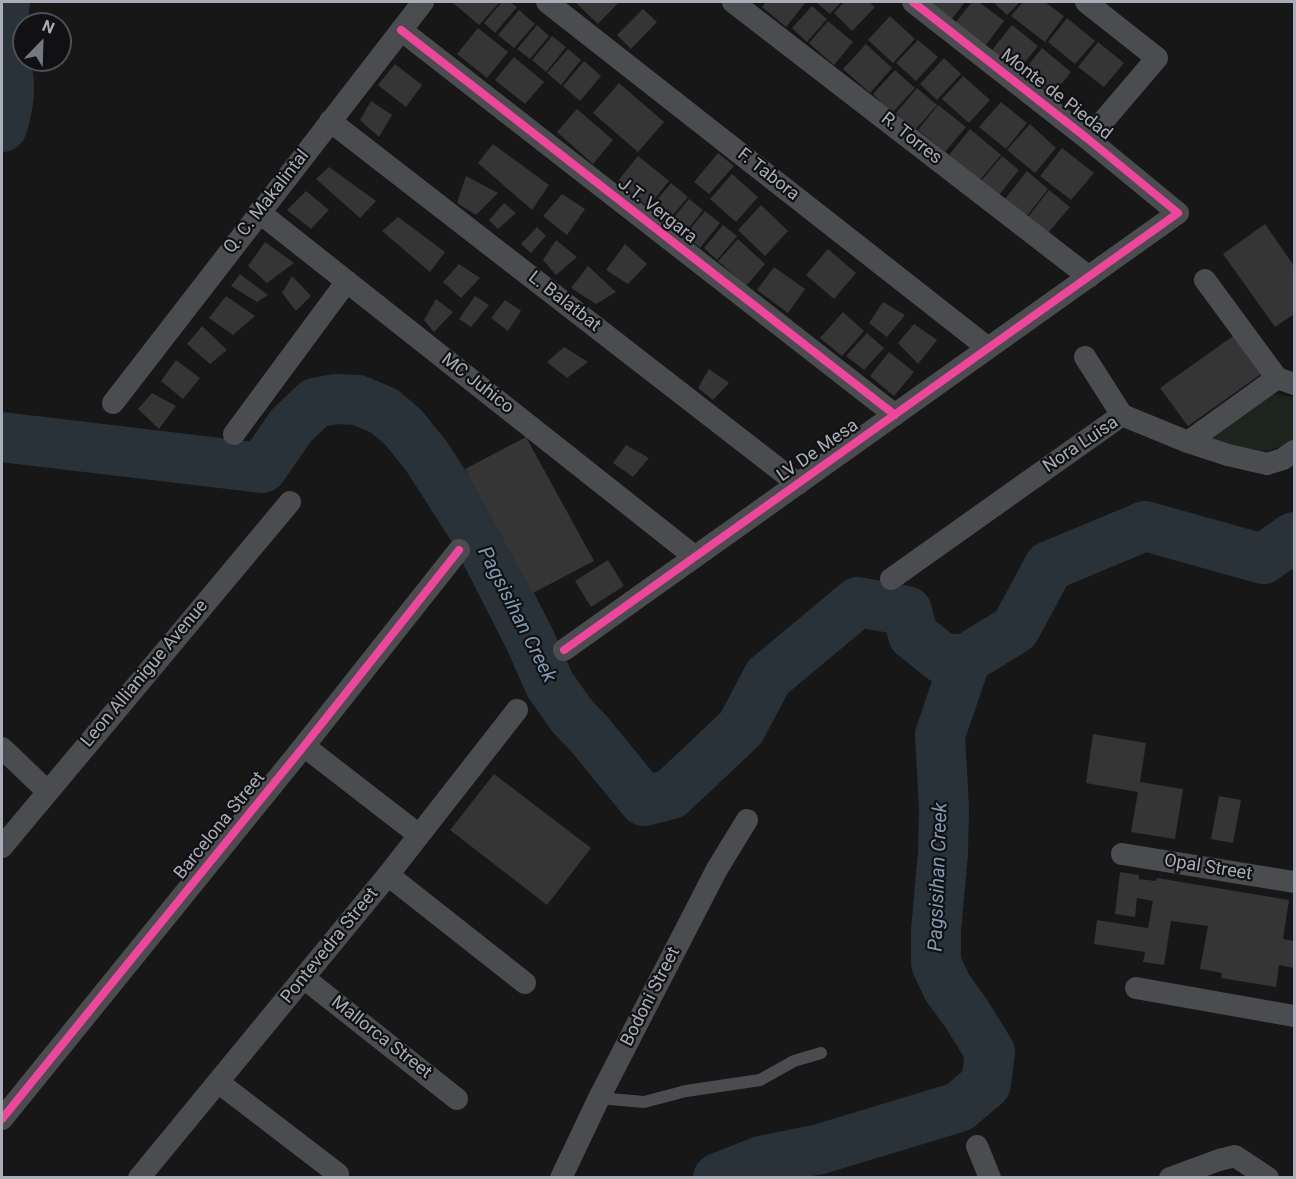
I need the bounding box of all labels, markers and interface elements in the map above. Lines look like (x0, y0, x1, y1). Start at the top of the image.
north arrow (12, 12, 72, 72)
text: N (40, 16, 57, 38)
street label: Monte de Piedad (996, 45, 1116, 145)
street label: R. Torres (876, 109, 946, 169)
street label: F. Tabora (733, 144, 803, 206)
street label: Q. C. Makalintal (220, 146, 314, 258)
street label: J.T. Vergara (613, 173, 701, 249)
street label: L. Balatbat (524, 267, 604, 337)
street label: MC Juhico (437, 349, 517, 419)
street label: Nora Luisa (1039, 412, 1123, 478)
street label: LV De Mesa (773, 415, 863, 487)
water label: Pagsisihan Creek (471, 543, 561, 687)
street label: Leon Allianigue Avenue (77, 596, 213, 752)
street label: Barcelona Street (170, 768, 270, 884)
water label: Pagsisihan Creek (924, 802, 954, 952)
street label: Opal Street (1163, 850, 1253, 886)
street label: Pontevedra Street (277, 884, 383, 1008)
street label: Bodoni Street (617, 944, 685, 1050)
street label: Mallorca Street (326, 992, 436, 1084)

